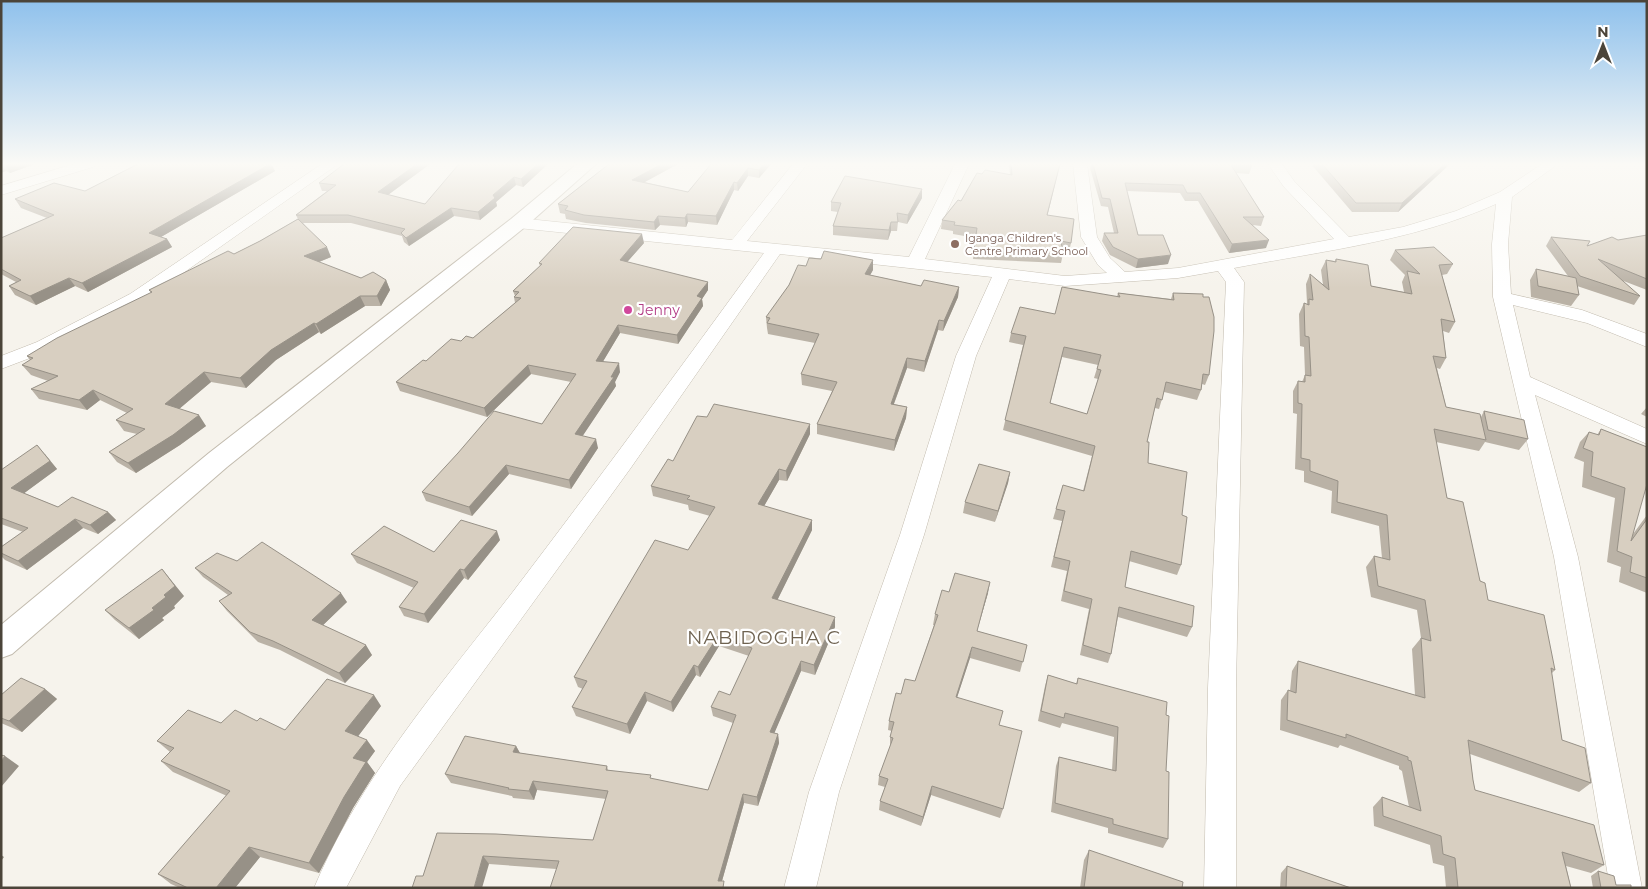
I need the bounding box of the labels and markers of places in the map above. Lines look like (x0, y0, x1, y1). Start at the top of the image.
place label: Iganga Children's Centre Primary School (965, 231, 1088, 258)
marker: Iganga Children's Centre Primary School (949, 238, 961, 250)
place label: Jenny (637, 301, 680, 319)
marker: Jenny (622, 304, 634, 316)

